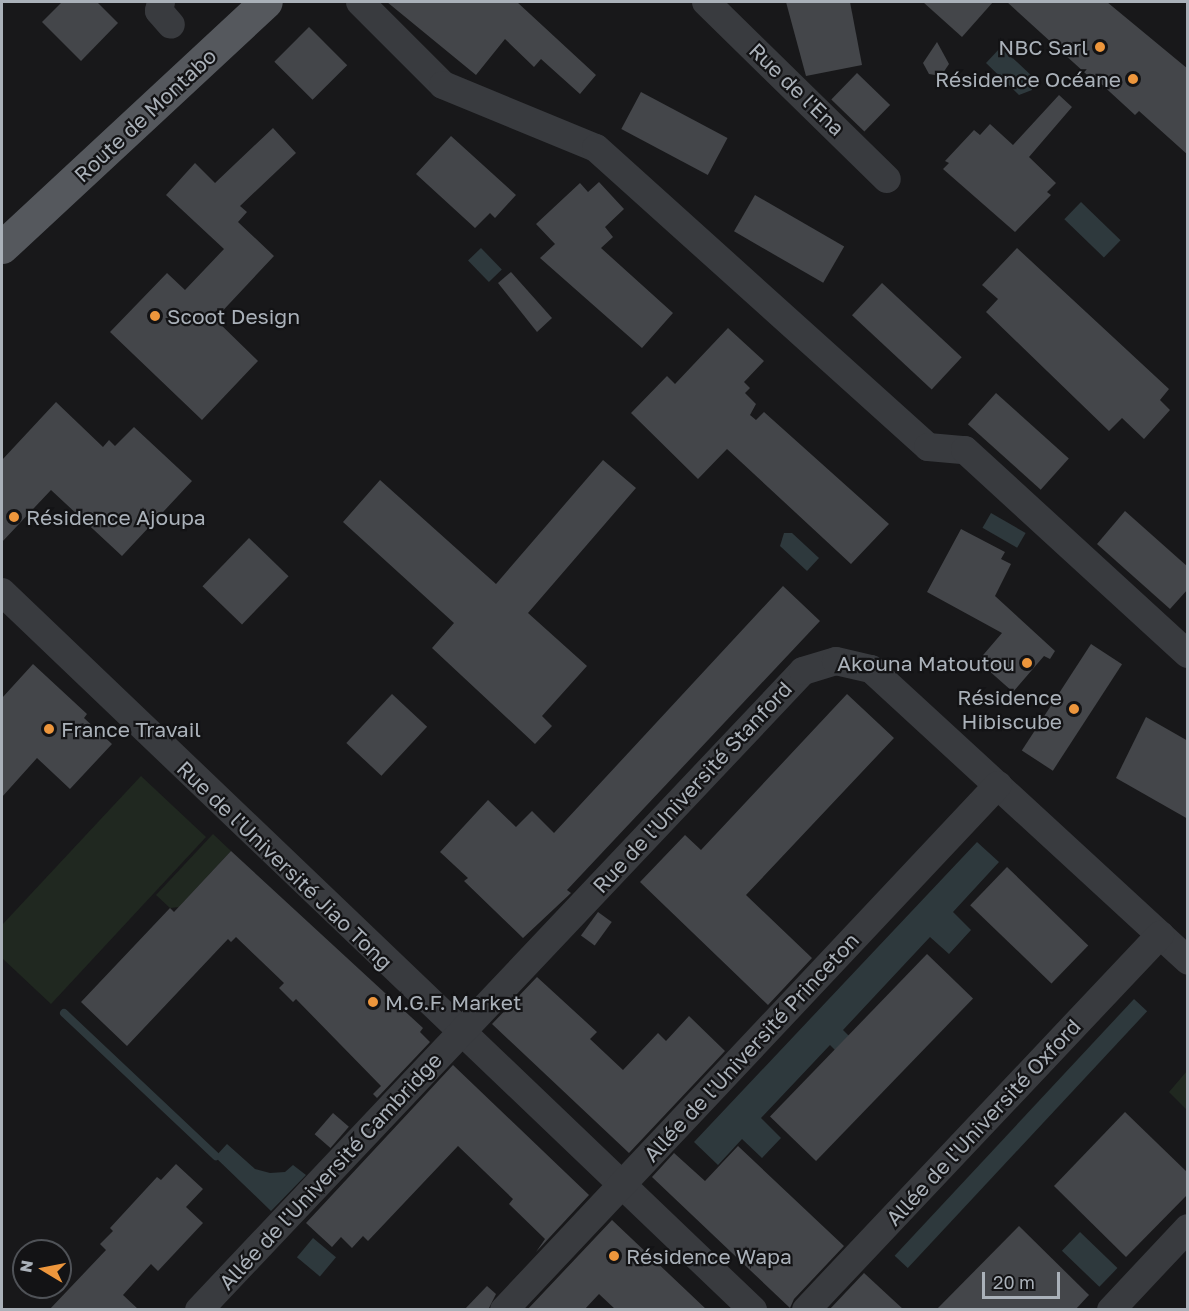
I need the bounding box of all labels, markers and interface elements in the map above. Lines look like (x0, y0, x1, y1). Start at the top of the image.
place label: NBC Sarl (998, 34, 1088, 60)
street label: Rue de l'Ena (744, 37, 850, 141)
marker: NBC Sarl (1093, 40, 1107, 54)
street label: Route de Montabo (69, 43, 221, 187)
place label: Résidence Océane (935, 66, 1121, 92)
marker: Résidence Océane (1126, 72, 1140, 86)
place label: Scoot Design (167, 303, 300, 329)
marker: Scoot Design (148, 309, 162, 323)
place label: Résidence Ajoupa (26, 504, 206, 530)
marker: Résidence Ajoupa (7, 510, 21, 524)
place label: Akouna Matoutou (837, 650, 1015, 676)
marker: Akouna Matoutou (1020, 656, 1034, 670)
street label: Rue de l'Université Stanford (587, 676, 797, 898)
place label: Résidence Hibiscube (957, 684, 1062, 734)
marker: Résidence Hibiscube (1067, 702, 1081, 716)
place label: France Travail (61, 716, 201, 742)
marker: France Travail (42, 722, 56, 736)
street label: Rue de l'Université Jiao Tong (172, 755, 398, 975)
street label: Allée de l'Université Princeton (638, 927, 864, 1167)
place label: M.G.F. Market (385, 989, 521, 1015)
marker: M.G.F. Market (366, 995, 380, 1009)
street label: Allée de l'Université Oxford (881, 1013, 1085, 1231)
street label: Allée de l'Université Cambridge (213, 1047, 447, 1295)
north arrow (12, 1239, 72, 1299)
place label: Résidence Wapa (626, 1243, 792, 1269)
marker: Résidence Wapa (607, 1249, 621, 1263)
text: N (15, 1258, 37, 1274)
scale bar (985, 1260, 1063, 1298)
text: 20 m (993, 1271, 1035, 1293)

